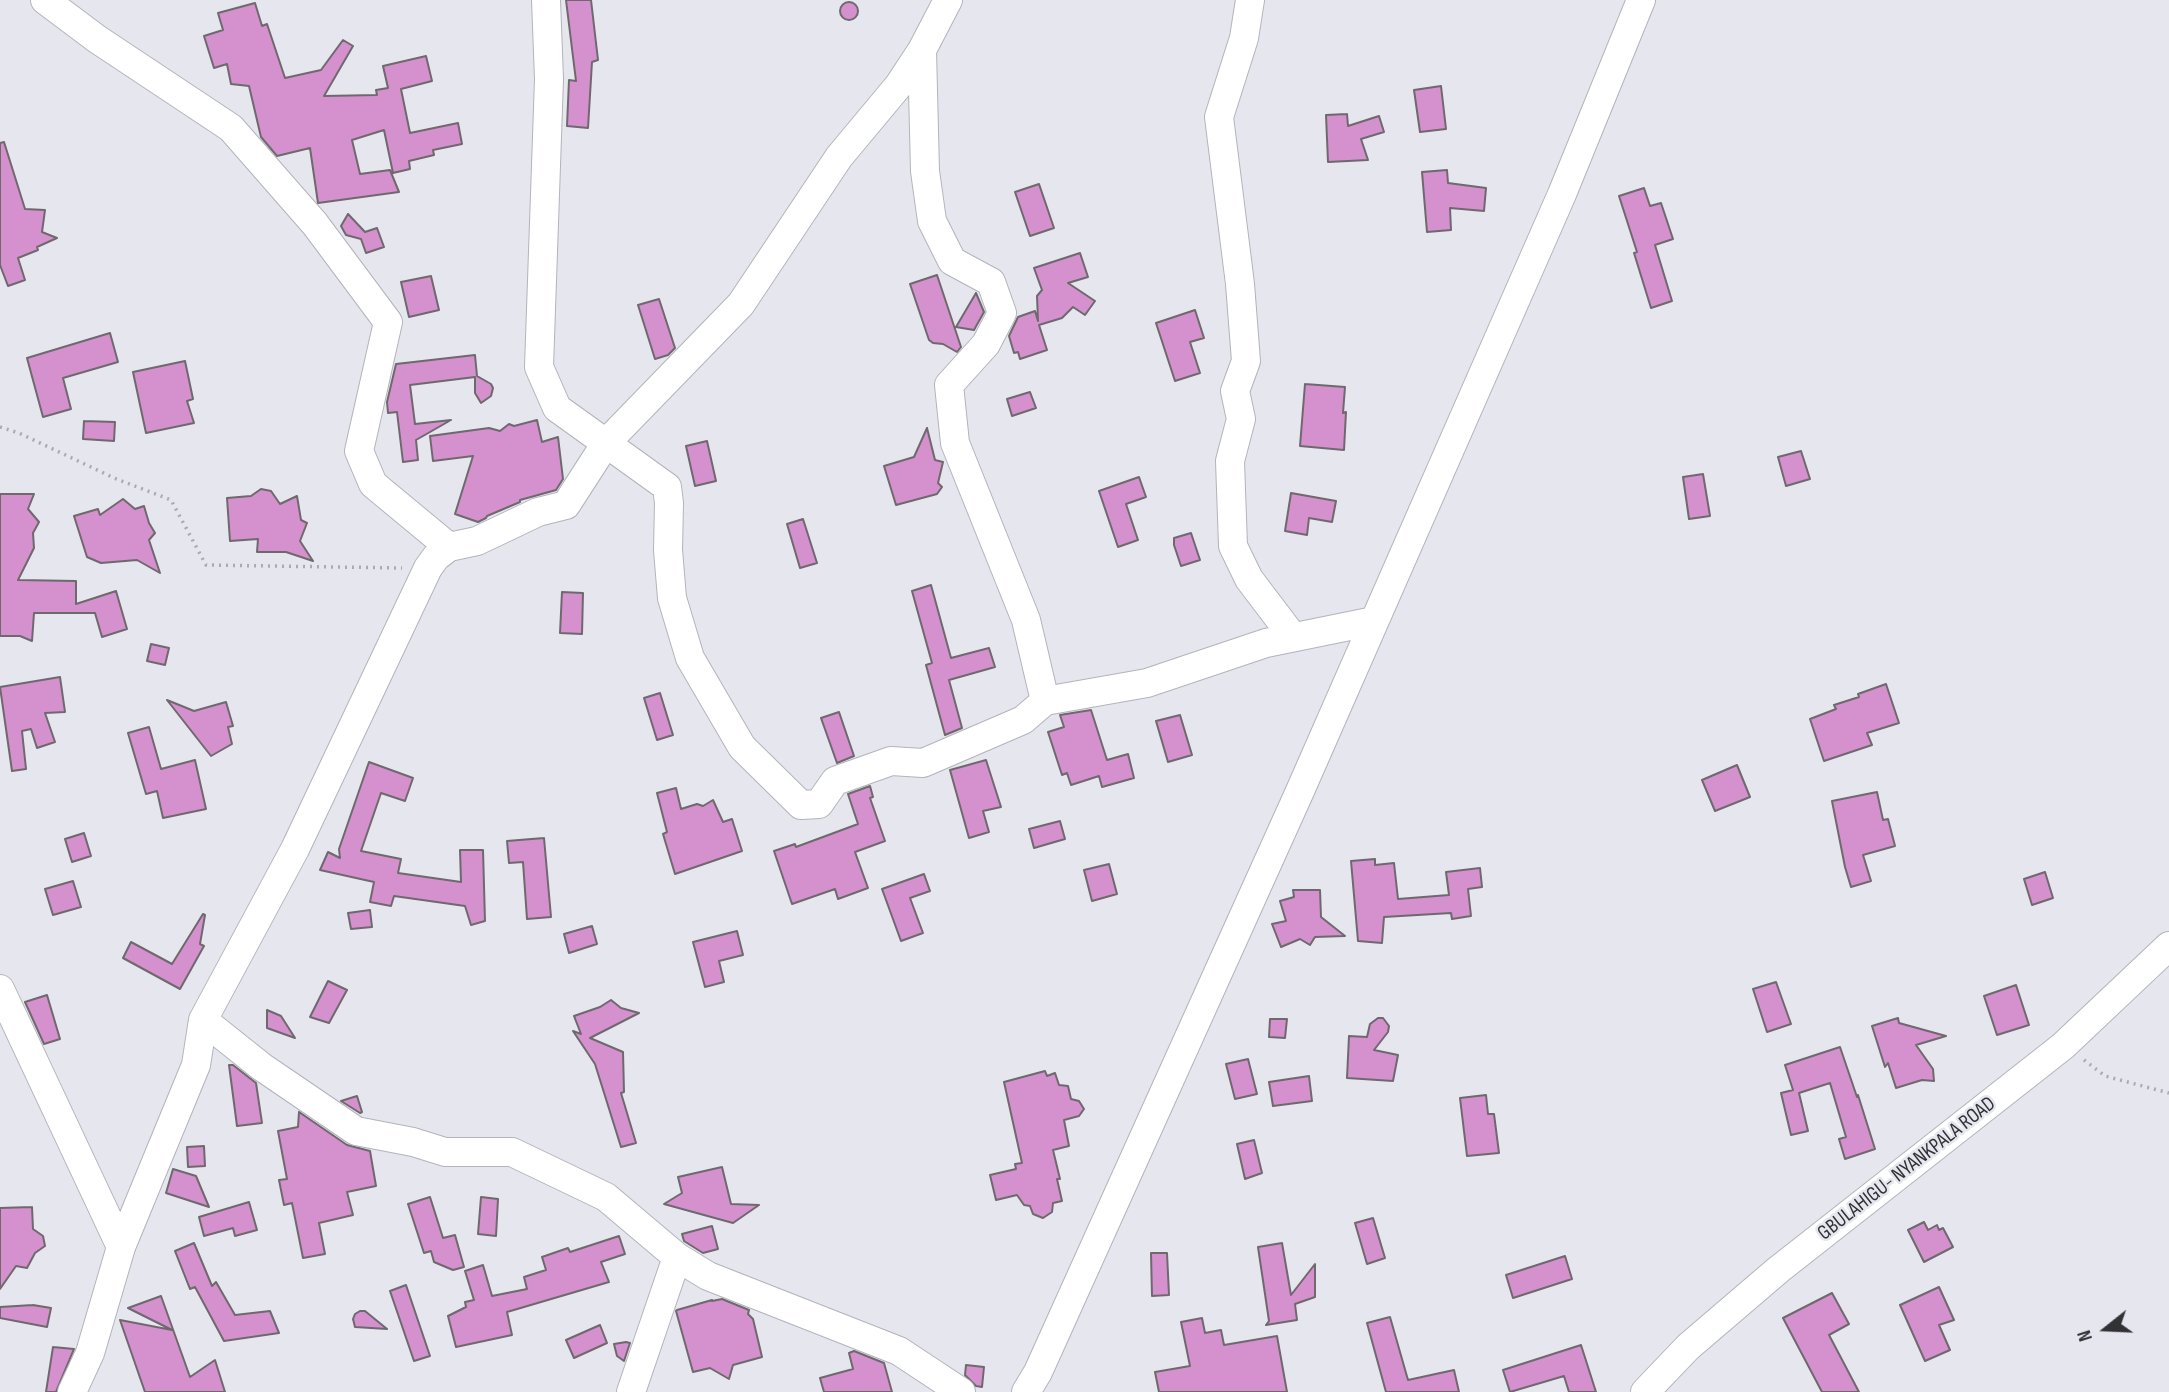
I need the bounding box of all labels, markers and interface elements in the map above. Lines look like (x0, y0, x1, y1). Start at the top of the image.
street label: GBULAHIGU- NYANKPALA ROAD (1813, 1092, 2001, 1246)
north arrow (2071, 1294, 2141, 1364)
text: N (2073, 1327, 2098, 1344)

